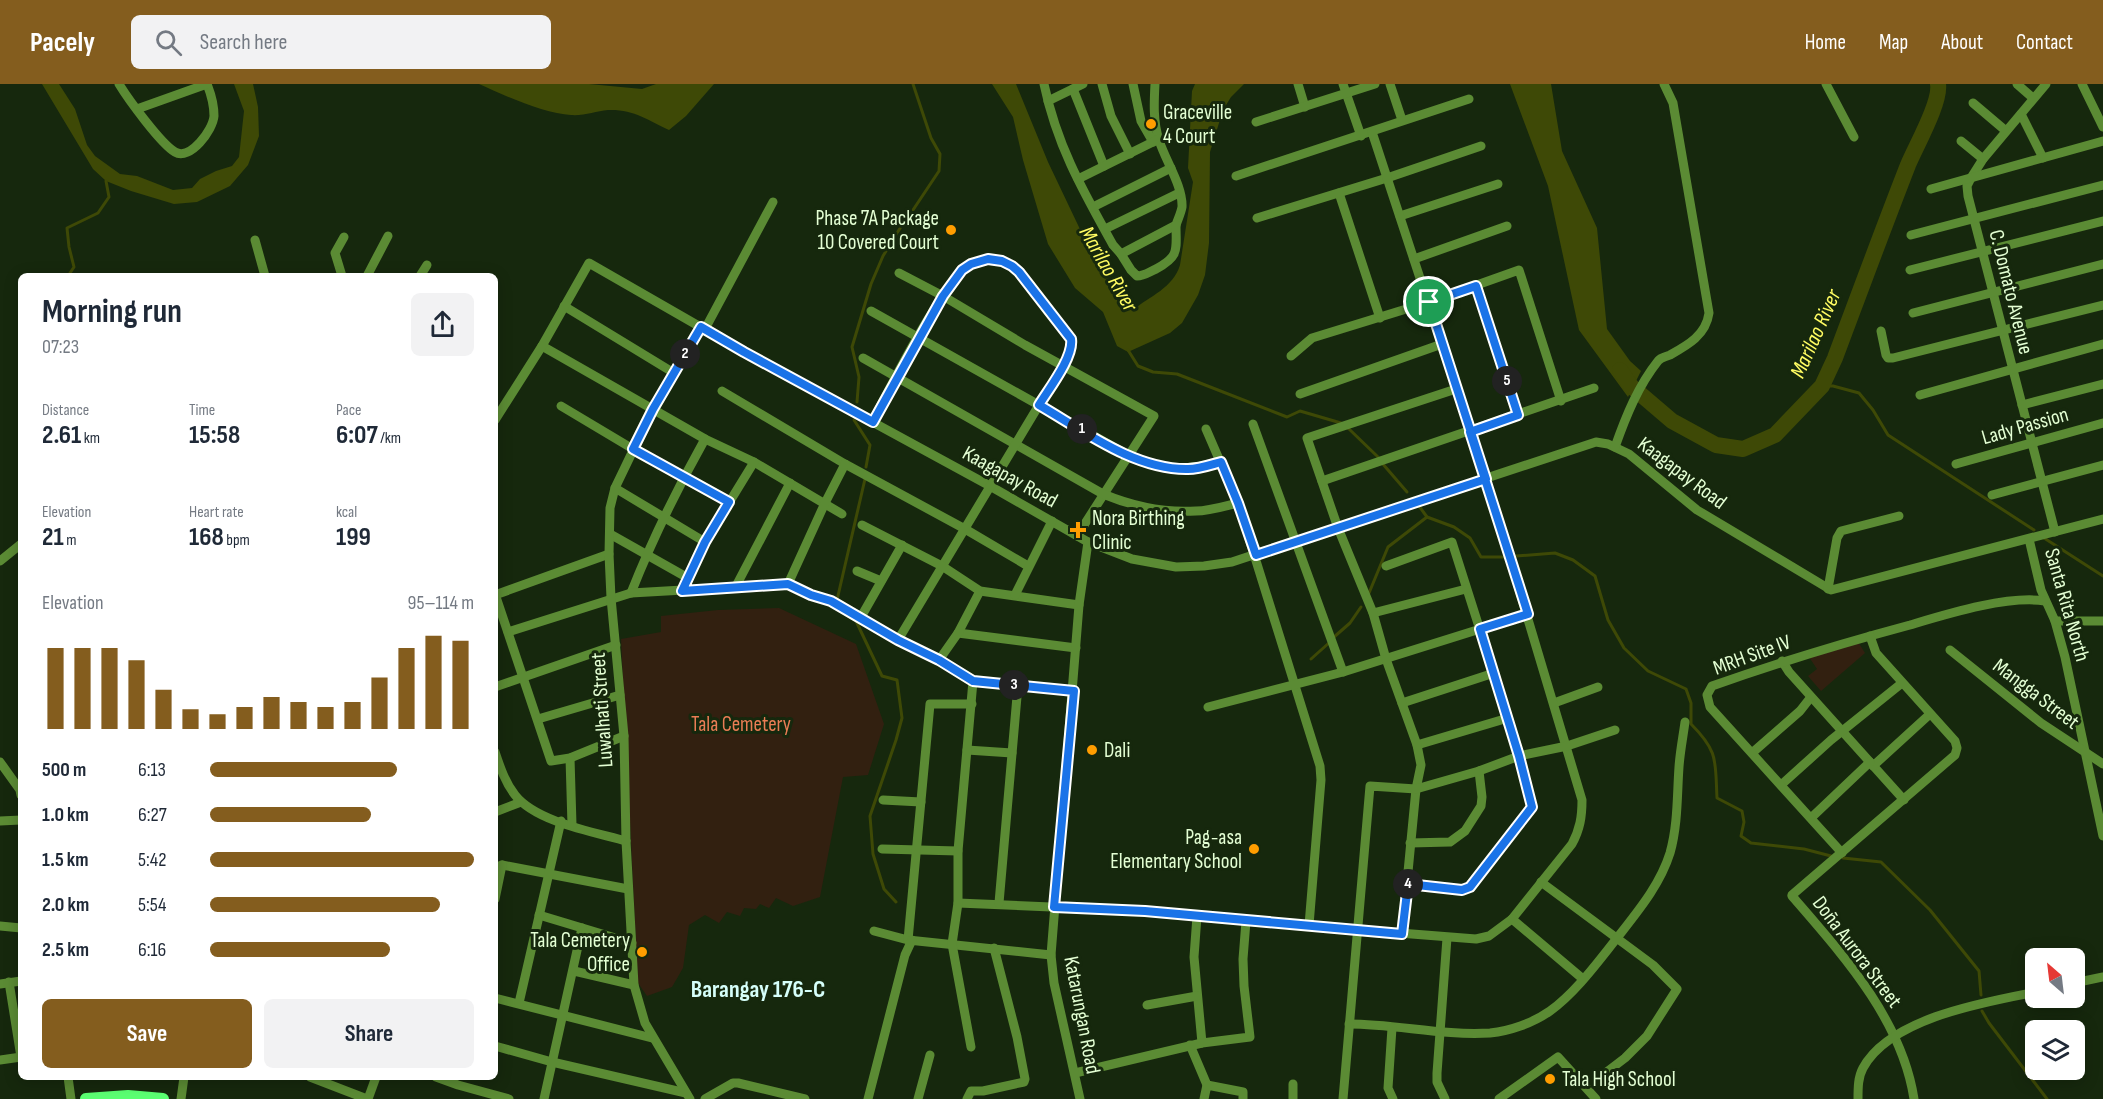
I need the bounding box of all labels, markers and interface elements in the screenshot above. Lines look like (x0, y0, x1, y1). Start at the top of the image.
search box (131, 15, 551, 69)
text: Pacely (30, 26, 95, 59)
icon: search (152, 26, 185, 59)
text: Search here (200, 29, 287, 56)
text: Home (1805, 30, 1846, 55)
text: Map (1879, 30, 1908, 55)
text: About (1941, 30, 1983, 55)
text: Contact (2016, 30, 2073, 55)
place label: Graceville 4 Court (1163, 100, 1232, 149)
marker: Graceville 4 Court (1144, 117, 1158, 131)
place label: Phase 7A Package 10 Covered Court (815, 206, 939, 255)
water label: Marilao River (1073, 222, 1144, 317)
marker: Phase 7A Package 10 Covered Court (944, 223, 958, 237)
street label: C. Domato Avenue (1983, 227, 2039, 357)
pin (1403, 276, 1454, 327)
icon: arrive (1412, 285, 1445, 318)
water label: Marilao River (1785, 285, 1848, 382)
text: Morning run (42, 292, 182, 332)
button: share (411, 293, 474, 356)
text: 07:23 (42, 335, 79, 359)
pin: 2 (670, 339, 700, 369)
text: 2 (681, 344, 689, 363)
pin: 5 (1492, 366, 1522, 396)
text: 5 (1503, 371, 1511, 390)
text: Distance (42, 401, 89, 420)
text: Time (189, 401, 215, 420)
text: Pace (336, 401, 361, 420)
street label: Lady Passion (1979, 402, 2071, 450)
pin: 1 (1067, 414, 1097, 444)
text: 1 (1079, 419, 1085, 438)
text: 2.61 (42, 420, 81, 451)
text: 15:58 (189, 420, 240, 451)
text: 6:07 (336, 420, 378, 451)
text: km (81, 429, 100, 448)
text: /km (378, 429, 401, 448)
street label: Kaagapay Road (1633, 431, 1731, 515)
street label: Kaagapay Road (958, 441, 1062, 513)
text: Elevation (42, 503, 91, 522)
text: Heart rate (189, 503, 244, 522)
text: kcal (336, 503, 357, 522)
place label: Nora Birthing Clinic (1092, 506, 1185, 555)
marker: Nora Birthing Clinic (1069, 521, 1087, 539)
text: 21 (42, 522, 64, 553)
text: 168 (189, 522, 224, 553)
text: 199 (336, 522, 371, 553)
text: m (64, 531, 76, 550)
text: bpm (224, 531, 250, 550)
street label: Santa Rita North (2039, 546, 2095, 664)
text: Elevation (42, 591, 104, 615)
text: 95–114 m (408, 591, 474, 615)
street label: MRH Site IV (1710, 629, 1795, 681)
street label: Luwalhati Street (586, 652, 618, 768)
street label: Mangga Street (1988, 653, 2084, 735)
pin: 3 (999, 670, 1029, 700)
text: 3 (1010, 675, 1018, 694)
park label: Tala Cemetery (691, 712, 791, 737)
place label: Dali (1104, 738, 1131, 763)
marker: Dali (1085, 743, 1099, 757)
text: 500 m (42, 758, 86, 782)
text: 6:13 (138, 758, 166, 782)
text: 1.0 km (42, 803, 89, 827)
text: 6:27 (138, 803, 167, 827)
place label: Pag-asa Elementary School (1110, 825, 1242, 874)
marker: Pag-asa Elementary School (1247, 842, 1261, 856)
text: 1.5 km (42, 848, 88, 872)
text: 5:42 (138, 848, 167, 872)
pin: 4 (1393, 869, 1423, 899)
text: 4 (1404, 874, 1412, 893)
street label: Doña Aurora Street (1807, 891, 1907, 1013)
text: 2.0 km (42, 893, 89, 917)
text: 5:54 (138, 893, 166, 917)
place label: Tala Cemetery Office (530, 928, 630, 977)
text: 2.5 km (42, 938, 89, 962)
text: 6:16 (138, 938, 166, 962)
marker: Tala Cemetery Office (635, 945, 649, 959)
north arrow (2025, 948, 2085, 1008)
map controls (2025, 948, 2085, 1080)
street label: Katarungan Road (1058, 954, 1106, 1076)
district label: Barangay 176-C (691, 975, 825, 1004)
button: Save (42, 999, 252, 1068)
button: Share (264, 999, 474, 1068)
button: layers (2025, 1020, 2085, 1080)
place label: Tala High School (1562, 1067, 1676, 1092)
marker: Tala High School (1543, 1072, 1557, 1086)

